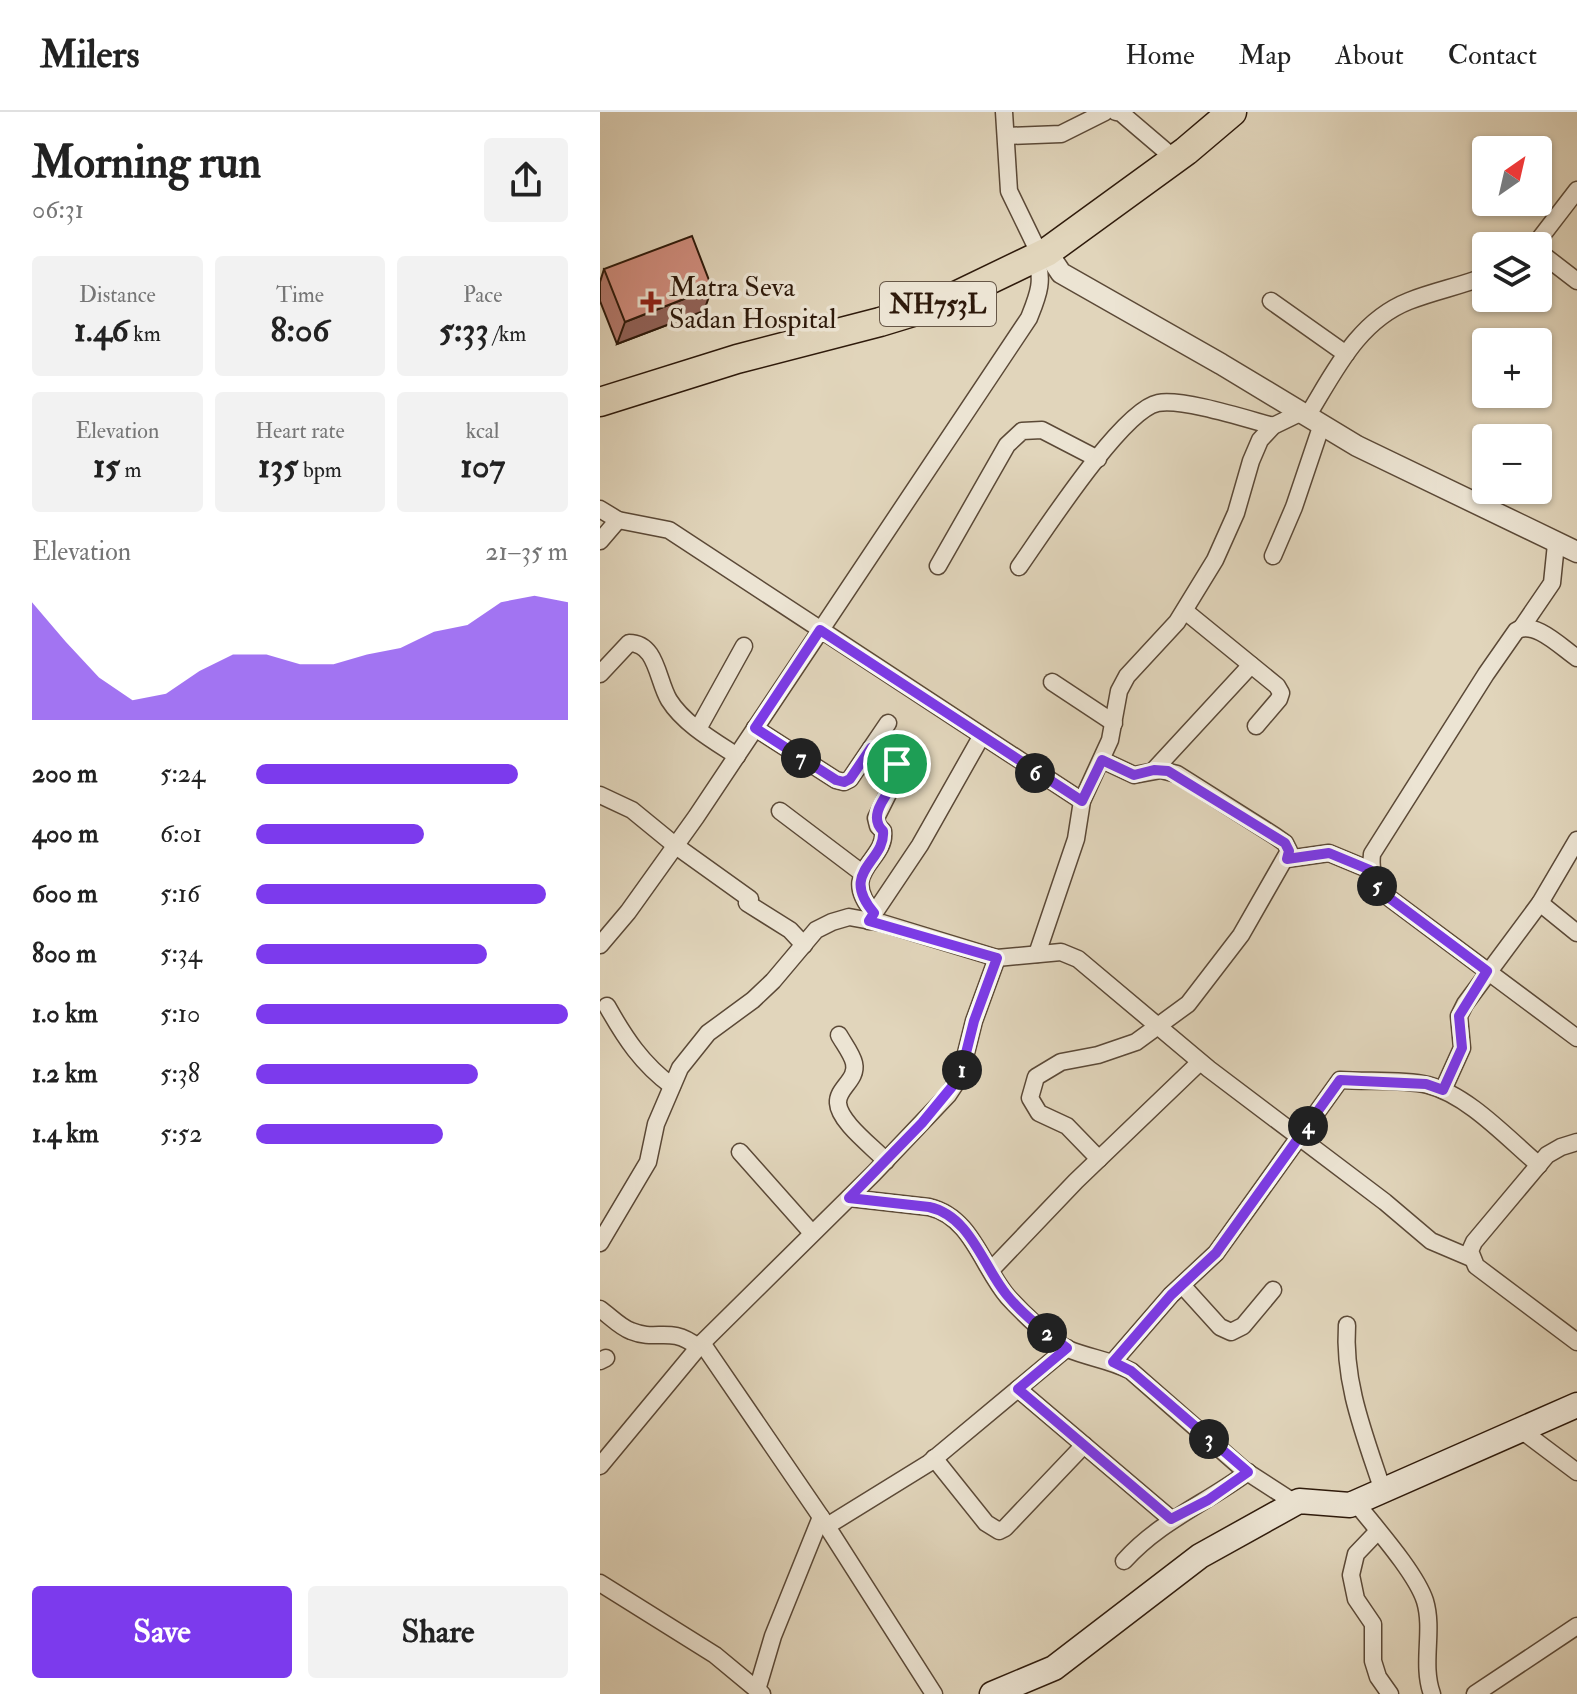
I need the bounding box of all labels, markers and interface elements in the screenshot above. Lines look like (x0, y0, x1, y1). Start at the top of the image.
text: Milers (40, 31, 140, 79)
text: Home (1125, 38, 1195, 73)
text: Map (1239, 38, 1291, 73)
text: About (1335, 38, 1404, 73)
text: Contact (1448, 38, 1537, 73)
text: Morning run (32, 136, 261, 191)
north arrow (1472, 136, 1552, 216)
map controls (1472, 136, 1552, 504)
button: share (484, 138, 568, 222)
text: 06:31 (32, 194, 84, 226)
button: layers (1472, 232, 1552, 312)
place label: Matra Seva Sadan Hospital (669, 270, 836, 337)
text: Distance (79, 281, 156, 309)
text: Time (276, 281, 324, 309)
text: Pace (463, 281, 502, 309)
road number: NH753L (880, 282, 996, 326)
marker: Matra Seva Sadan Hospital (640, 291, 662, 313)
text: 1.46 (74, 309, 129, 352)
text: 8:06 (271, 309, 329, 352)
text: 5:33 (439, 309, 488, 352)
text: km (129, 320, 161, 348)
text: /km (488, 320, 526, 348)
button: + (1472, 328, 1552, 408)
text: Elevation (75, 417, 159, 445)
text: Heart rate (255, 417, 345, 445)
text: kcal (466, 417, 500, 445)
button: − (1472, 424, 1552, 504)
text: 15 (93, 445, 120, 488)
text: 135 (258, 445, 298, 488)
text: 107 (460, 445, 505, 488)
text: m (120, 456, 142, 484)
text: bpm (298, 456, 342, 484)
text: Elevation (32, 536, 131, 568)
text: 21–35 m (485, 536, 568, 568)
pin (863, 730, 931, 798)
pin: 7 (781, 738, 821, 778)
icon: arrive (875, 742, 919, 786)
text: 7 (796, 744, 806, 772)
pin: 6 (1015, 753, 1055, 793)
text: 200 m (32, 758, 97, 790)
text: 5:24 (160, 758, 205, 790)
text: 6 (1029, 759, 1041, 787)
text: 400 m (32, 818, 98, 850)
text: 6:01 (160, 818, 202, 850)
pin: 5 (1357, 866, 1397, 906)
text: 5 (1372, 872, 1382, 900)
text: 600 m (32, 878, 97, 910)
text: 5:16 (160, 878, 200, 910)
text: 800 m (32, 938, 97, 970)
text: 5:34 (160, 938, 202, 970)
text: 1.0 km (32, 998, 98, 1030)
text: 5:10 (160, 998, 200, 1030)
pin: 1 (942, 1050, 982, 1090)
text: 1 (958, 1056, 966, 1084)
text: 1.2 km (32, 1058, 98, 1090)
text: 5:38 (160, 1058, 200, 1090)
pin: 4 (1288, 1106, 1328, 1146)
text: 4 (1302, 1112, 1314, 1140)
text: 1.4 km (32, 1118, 99, 1150)
text: 5:52 (160, 1118, 202, 1150)
pin: 2 (1027, 1313, 1067, 1353)
text: 2 (1041, 1319, 1053, 1347)
pin: 3 (1189, 1419, 1229, 1459)
text: 3 (1205, 1425, 1213, 1453)
button: Save (32, 1586, 292, 1678)
button: Share (308, 1586, 568, 1678)

